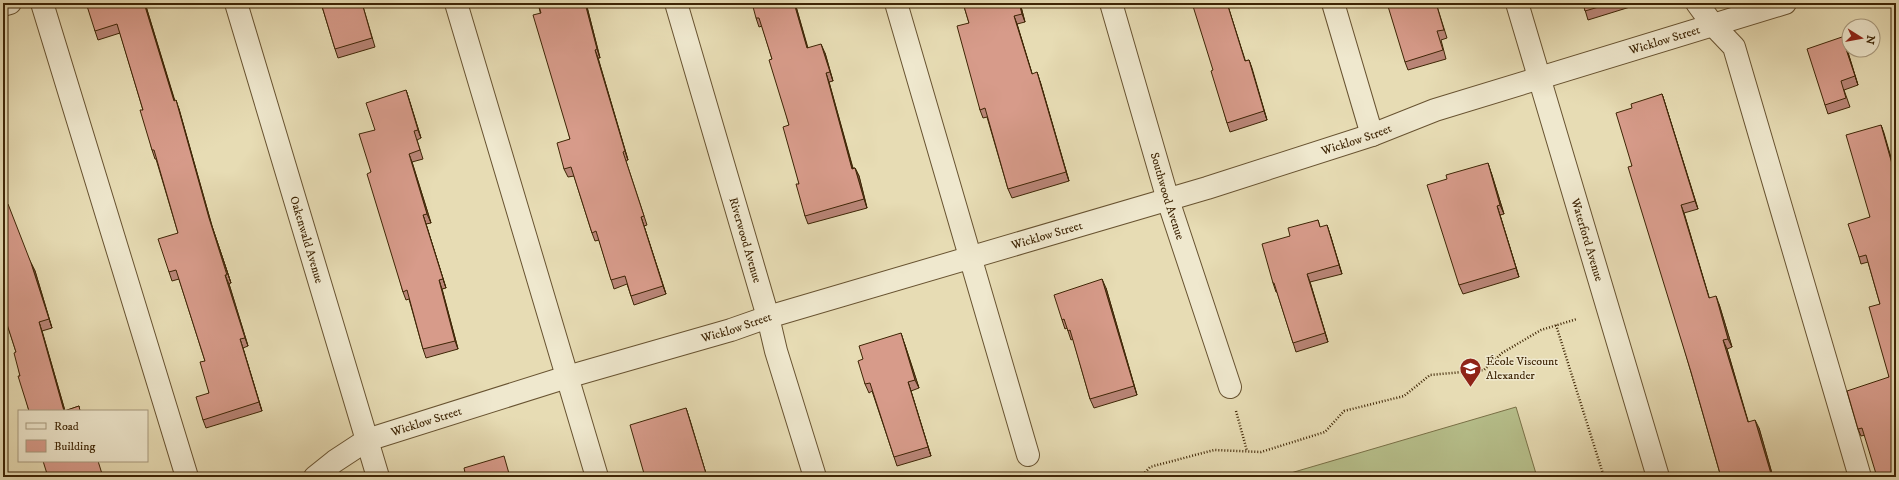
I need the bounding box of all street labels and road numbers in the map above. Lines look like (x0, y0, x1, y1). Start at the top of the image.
street label: Wicklow Street (1626, 22, 1702, 58)
street label: Wicklow Street (1318, 120, 1394, 159)
street label: Southwood Avenue (1147, 150, 1188, 241)
street label: Oakenwald Avenue (287, 194, 327, 285)
street label: Riverwood Avenue (726, 195, 765, 285)
street label: Waterford Avenue (1568, 195, 1607, 283)
street label: Wicklow Street (1009, 218, 1084, 253)
street label: Wicklow Street (698, 309, 773, 346)
street label: Wicklow Street (388, 403, 464, 440)

